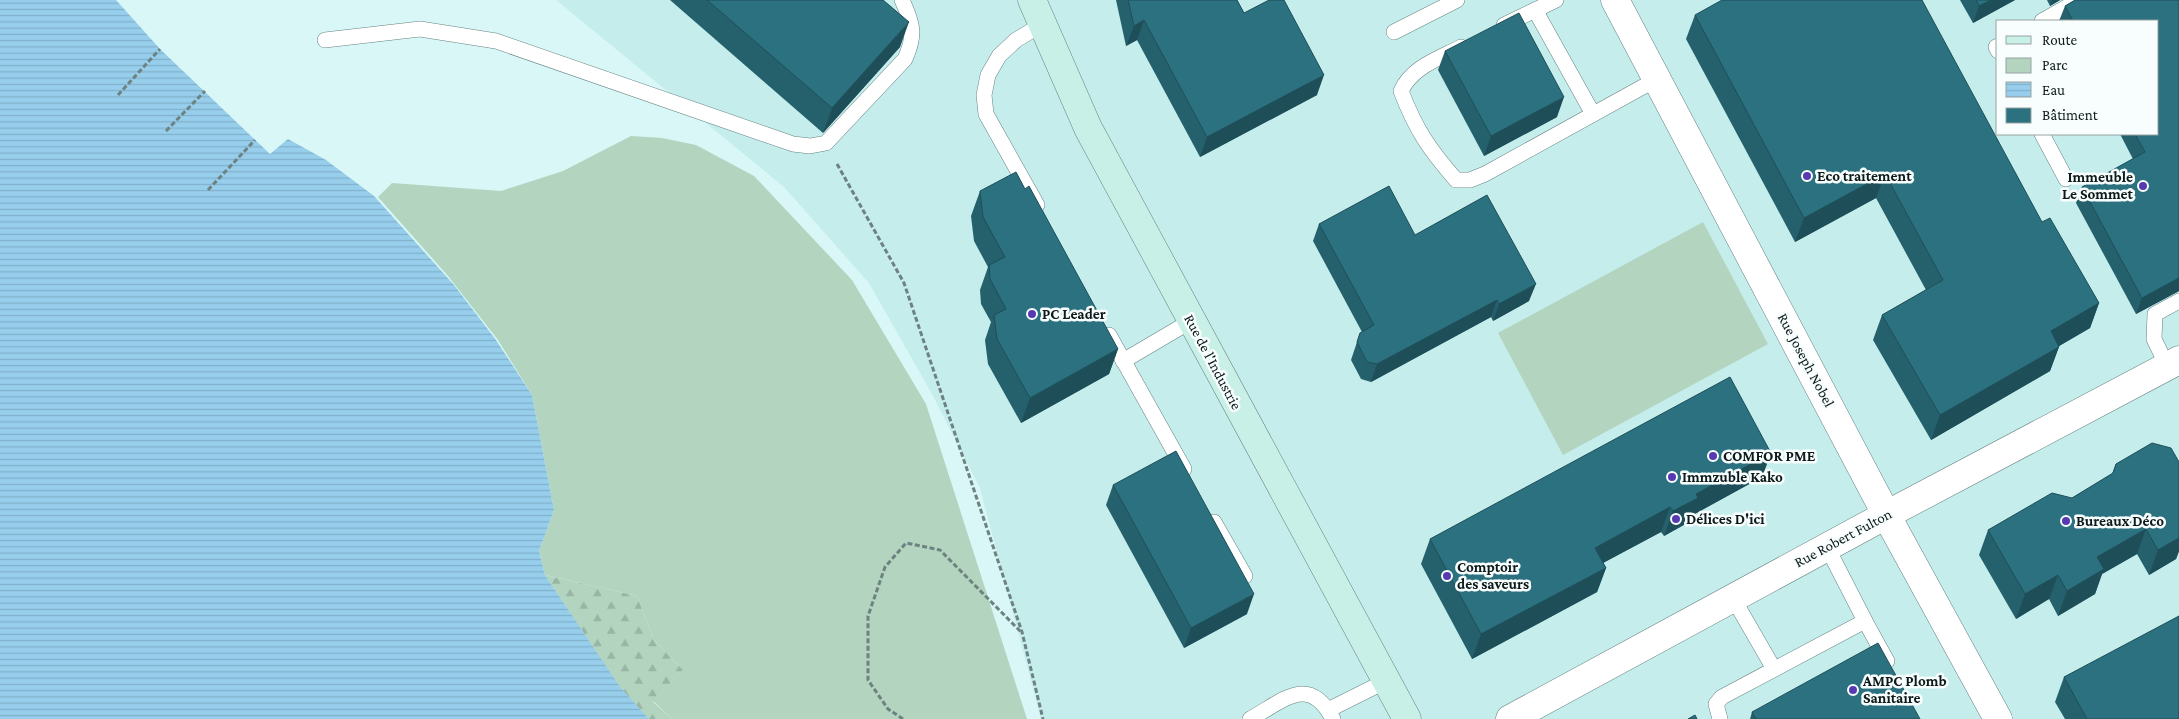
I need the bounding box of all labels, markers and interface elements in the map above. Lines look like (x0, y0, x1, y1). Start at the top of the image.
legend (1996, 20, 2159, 135)
text: Route (2042, 32, 2077, 48)
text: Parc (2042, 57, 2068, 73)
text: Eau (2042, 82, 2065, 98)
text: Bâtiment (2042, 107, 2099, 123)
place label: Eco traitement (1817, 168, 1912, 184)
place label: Immeuble Le Sommet (2062, 169, 2134, 202)
marker: Eco traitement (1801, 170, 1813, 182)
marker: Immeuble Le Sommet (2137, 180, 2149, 192)
place label: PC Leader (1042, 306, 1106, 322)
marker: PC Leader (1026, 308, 1038, 320)
street label: Rue Joseph Nobel (1774, 310, 1838, 410)
street label: Rue de l'Industrie (1181, 312, 1245, 413)
place label: COMFOR PME (1723, 448, 1816, 464)
marker: COMFOR PME (1707, 450, 1719, 462)
place label: Immzuble Kako (1682, 469, 1783, 485)
marker: Immzuble Kako (1666, 471, 1678, 483)
street label: Rue Robert Fulton (1792, 506, 1894, 570)
place label: Délices D'ici (1686, 511, 1765, 527)
marker: Délices D'ici (1670, 513, 1682, 525)
place label: Bureaux Déco (2076, 513, 2164, 529)
marker: Bureaux Déco (2060, 515, 2072, 527)
place label: Comptoir des saveurs (1457, 559, 1529, 592)
marker: Comptoir des saveurs (1441, 570, 1453, 582)
place label: AMPC Plomb Sanitaire (1862, 673, 1947, 706)
marker: AMPC Plomb Sanitaire (1847, 684, 1859, 696)

